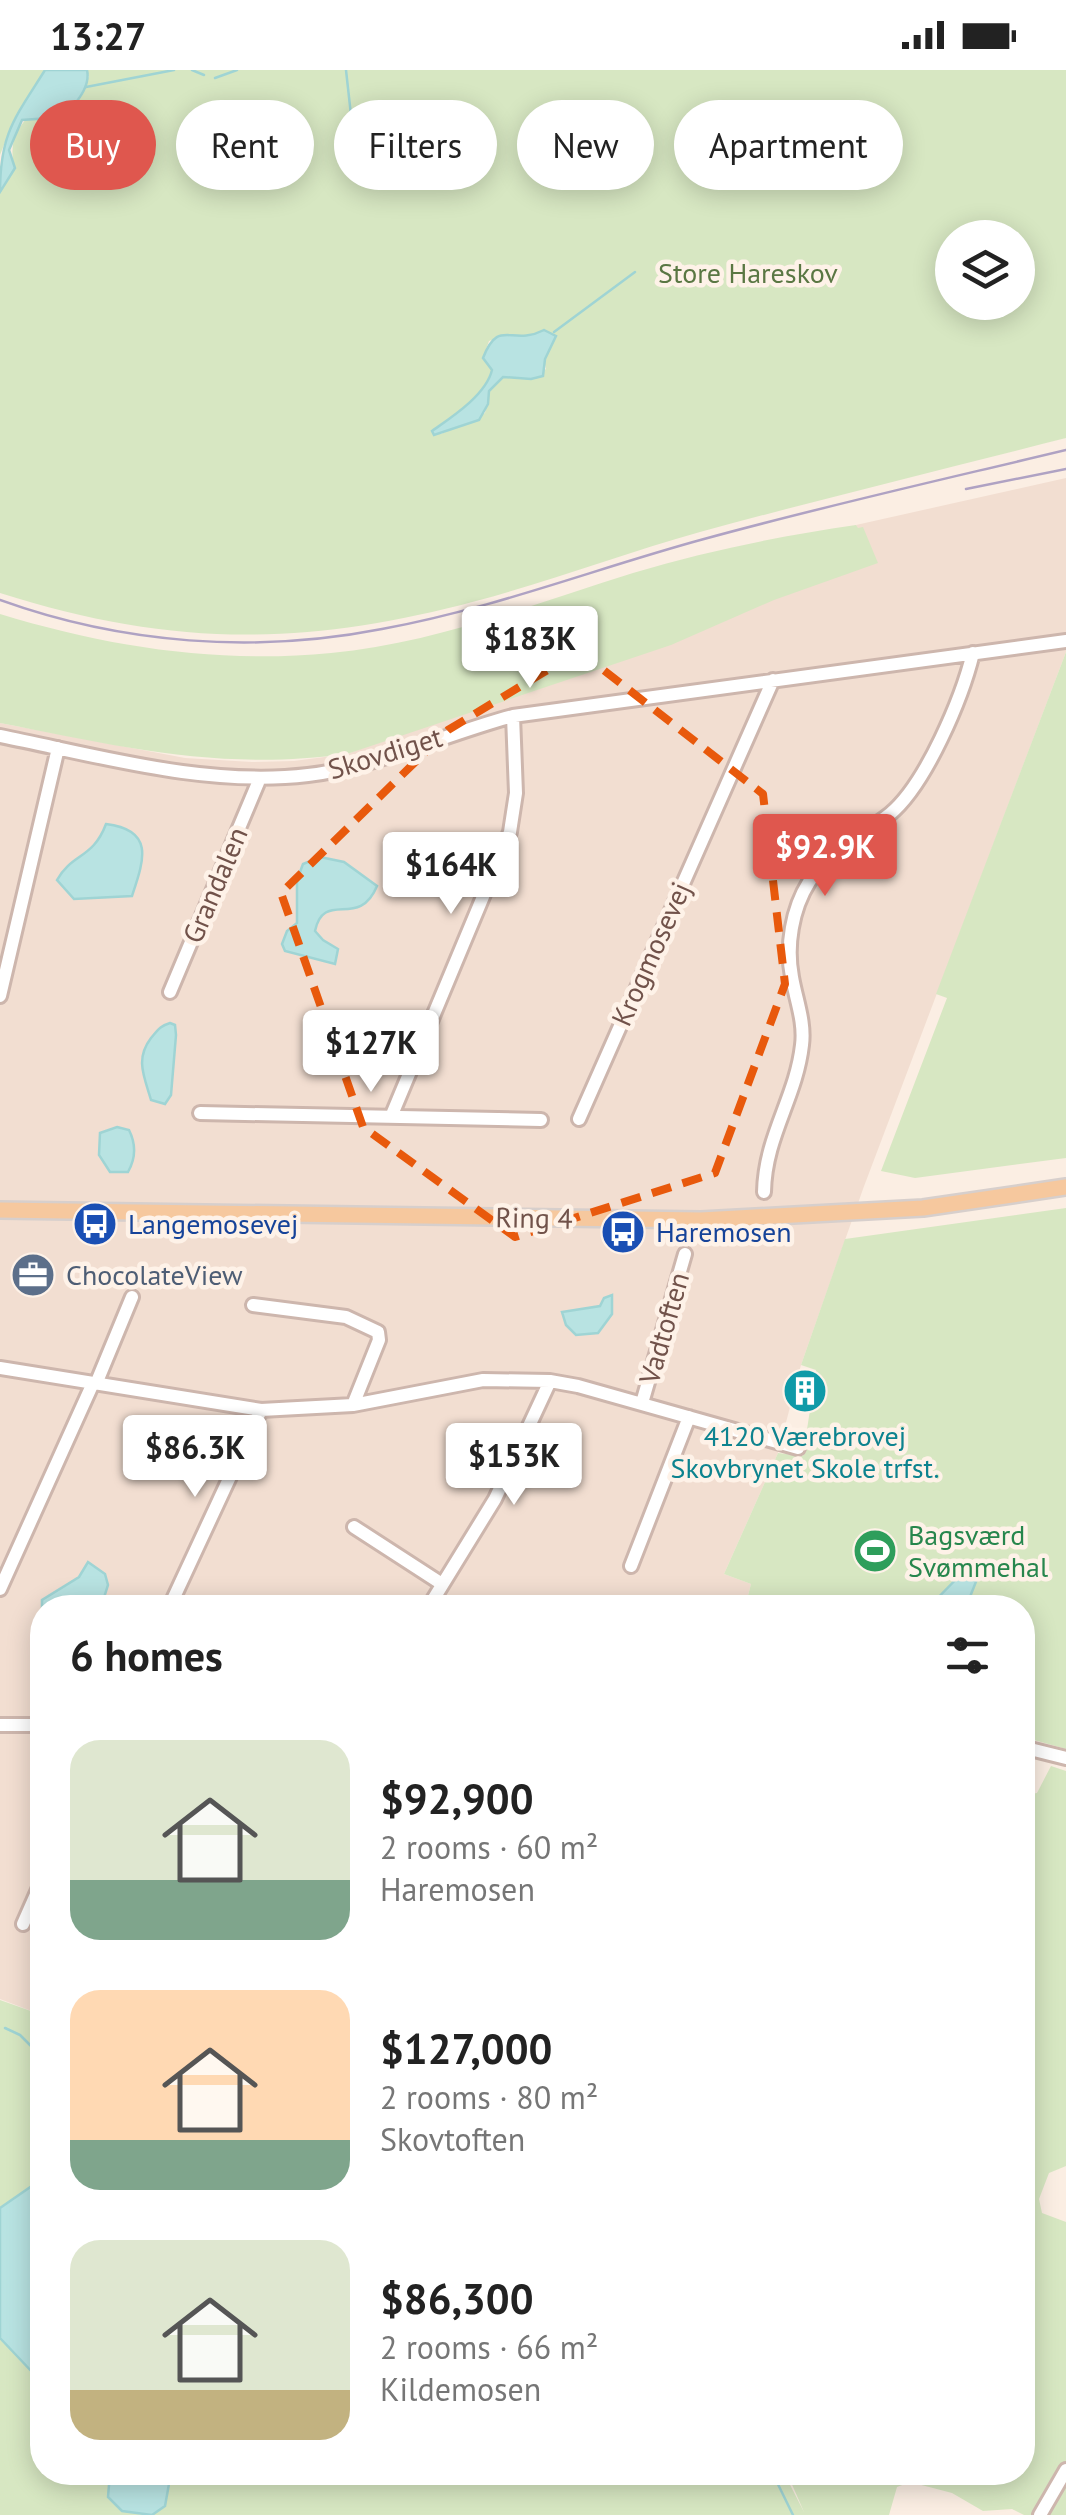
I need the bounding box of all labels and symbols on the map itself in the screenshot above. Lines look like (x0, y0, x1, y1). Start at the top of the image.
park label: Store Hareskov (658, 254, 838, 291)
pin: $183K (460, 606, 600, 691)
street label: Skovdiget (323, 718, 447, 787)
pin: $92.9K (744, 814, 906, 899)
street label: Grandalen (174, 821, 256, 948)
pin: $164K (381, 832, 521, 917)
street label: Krogmosevej (602, 876, 699, 1032)
pin: $127K (301, 1010, 441, 1095)
street label: Ring 4 (495, 1198, 573, 1237)
bus stop icon: Langemosevej (72, 1201, 118, 1247)
place label: Langemosevej (128, 1205, 298, 1242)
bus stop icon: Haremosen (600, 1209, 646, 1255)
place label: Haremosen (656, 1213, 792, 1250)
office icon: ChocolateView (10, 1252, 56, 1298)
place label: ChocolateView (66, 1256, 243, 1293)
street label: Vadtoften (630, 1268, 697, 1389)
building icon: 4120 Værebrovej Skovbrynet Skole trfst. (782, 1368, 828, 1414)
pin: $86.3K (114, 1415, 276, 1500)
place label: 4120 Værebrovej Skovbrynet Skole trfst. (671, 1417, 939, 1486)
pin: $153K (444, 1423, 584, 1508)
place label: Bagsværd Svømmehal (908, 1516, 1048, 1585)
sports icon: Bagsværd Svømmehal (852, 1528, 898, 1574)

